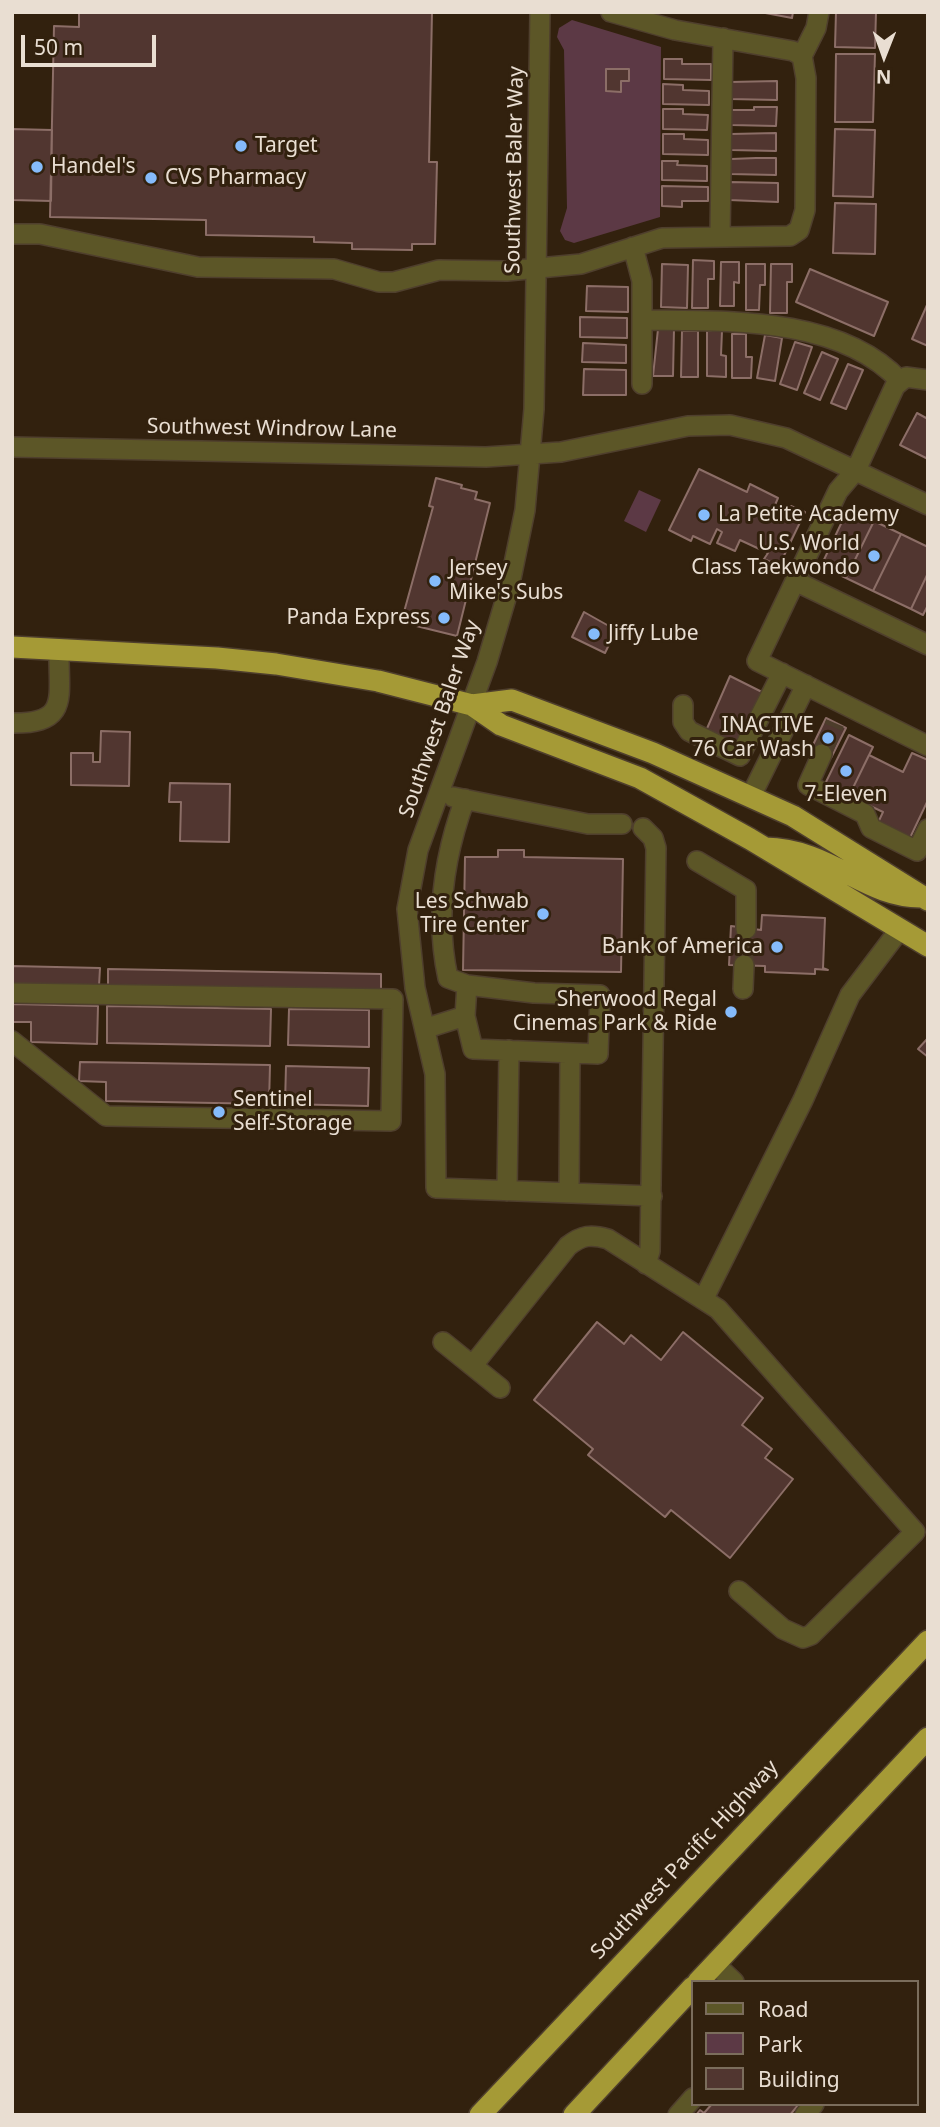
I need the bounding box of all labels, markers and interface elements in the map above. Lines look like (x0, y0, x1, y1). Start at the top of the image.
scale bar (24, 21, 159, 65)
north arrow (849, 21, 919, 91)
text: 50 m (34, 33, 83, 61)
text: N (876, 64, 892, 90)
street label: Southwest Baler Way (501, 66, 529, 274)
place label: Target (255, 133, 318, 159)
marker: Target (233, 138, 249, 154)
place label: Handel's (51, 154, 136, 180)
marker: Handel's (29, 159, 45, 175)
place label: CVS Pharmacy (165, 165, 306, 191)
marker: CVS Pharmacy (143, 170, 159, 186)
street label: Southwest Windrow Lane (147, 414, 397, 444)
place label: La Petite Academy (718, 502, 899, 528)
marker: La Petite Academy (696, 507, 712, 523)
place label: U.S. World Class Taekwondo (691, 531, 860, 581)
marker: U.S. World Class Taekwondo (866, 548, 882, 564)
place label: Jersey Mike's Subs (449, 556, 563, 606)
marker: Jersey Mike's Subs (427, 573, 443, 589)
place label: Panda Express (286, 605, 430, 631)
marker: Panda Express (436, 610, 452, 626)
street label: Southwest Baler Way (394, 617, 486, 821)
place label: Jiffy Lube (608, 621, 699, 647)
marker: Jiffy Lube (586, 626, 602, 642)
place label: INACTIVE 76 Car Wash (691, 713, 814, 763)
marker: INACTIVE 76 Car Wash (820, 730, 836, 746)
marker: 7-Eleven (838, 763, 854, 779)
place label: 7-Eleven (805, 782, 887, 808)
place label: Les Schwab Tire Center (415, 889, 529, 939)
marker: Les Schwab Tire Center (535, 906, 551, 922)
place label: Bank of America (602, 934, 763, 960)
marker: Bank of America (769, 939, 785, 955)
place label: Sherwood Regal Cinemas Park & Ride (513, 987, 717, 1037)
marker: Sherwood Regal Cinemas Park & Ride (723, 1004, 739, 1020)
place label: Sentinel Self-Storage (233, 1087, 352, 1137)
marker: Sentinel Self-Storage (211, 1104, 227, 1120)
street label: Southwest Pacific Highway (586, 1755, 784, 1965)
legend (692, 1980, 919, 2106)
text: Road (758, 1995, 808, 2023)
text: Park (758, 2030, 802, 2058)
text: Building (758, 2065, 840, 2093)

